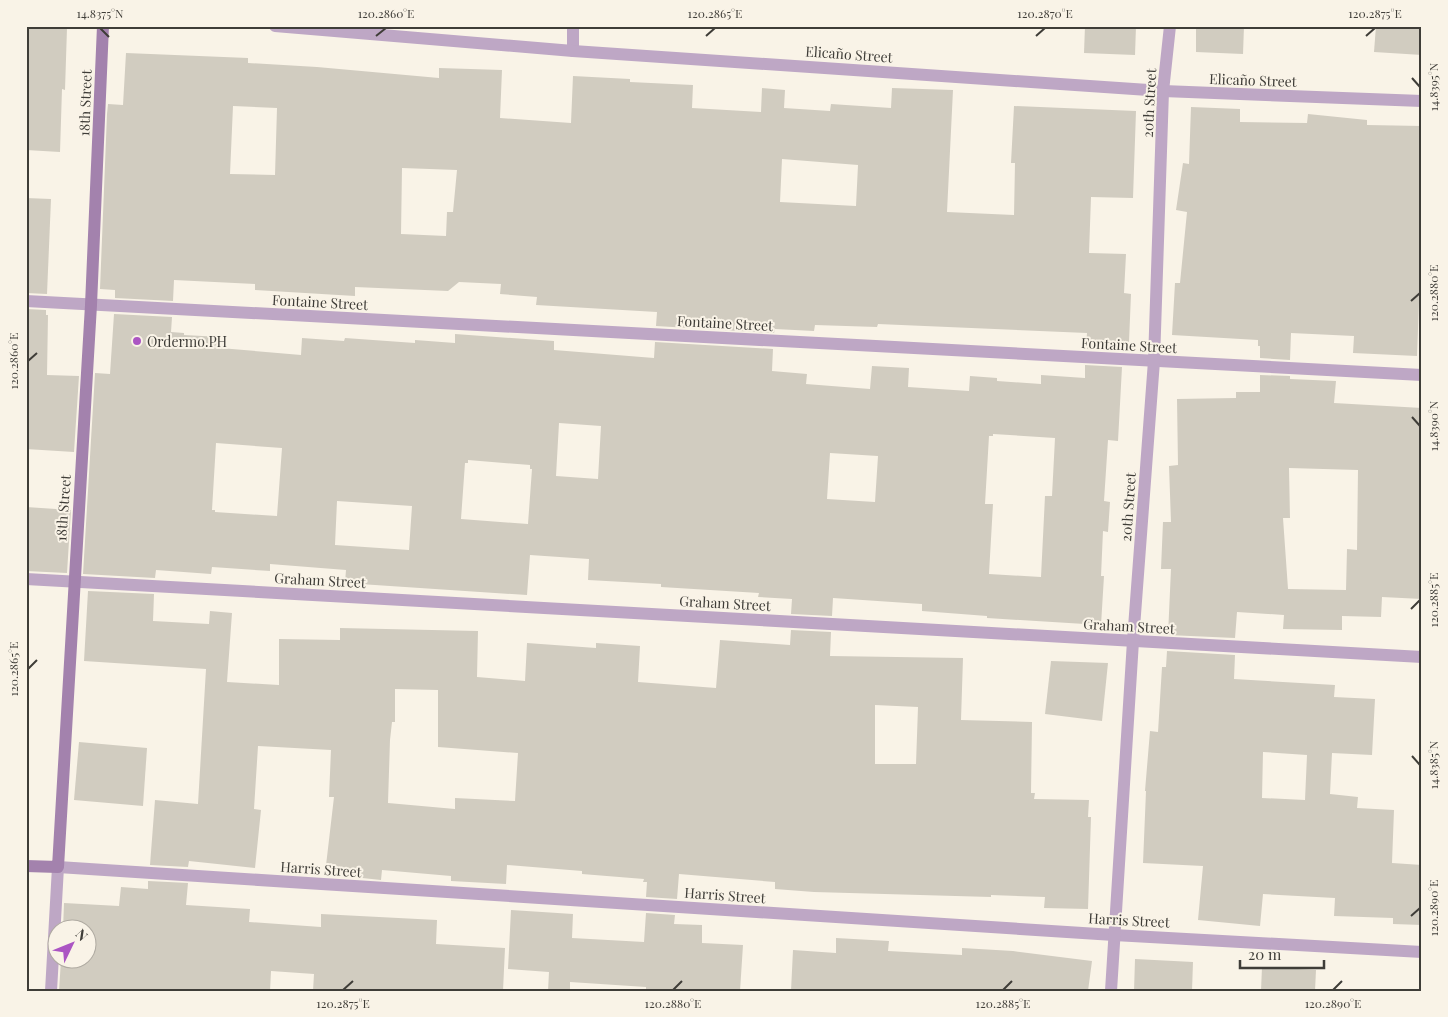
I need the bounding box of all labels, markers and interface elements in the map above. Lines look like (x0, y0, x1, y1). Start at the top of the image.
text: 14.8375°N (76, 5, 124, 21)
text: 120.2860°E (358, 5, 414, 21)
text: 120.2865°E (688, 5, 742, 21)
text: 120.2870°E (1017, 5, 1073, 21)
text: 120.2875°E (1348, 5, 1402, 21)
street label: Elicaño Street (805, 41, 894, 67)
text: 14.8395°N (1425, 62, 1441, 111)
street label: 20th Street (1138, 67, 1160, 138)
street label: 18th Street (74, 68, 96, 137)
street label: Elicaño Street (1209, 69, 1298, 91)
text: 120.2880°E (1425, 265, 1441, 321)
street label: Fontaine Street (271, 290, 370, 314)
street label: Fontaine Street (676, 311, 775, 335)
place label: Ordermo.PH (147, 332, 228, 351)
text: 120.2860°E (5, 333, 21, 389)
street label: Fontaine Street (1080, 333, 1179, 357)
marker: Ordermo.PH (131, 335, 143, 347)
text: 14.8390°N (1425, 400, 1441, 451)
street label: 20th Street (1116, 471, 1140, 542)
street label: 18th Street (51, 473, 75, 542)
street label: Graham Street (274, 568, 367, 592)
text: 120.2885°E (1425, 573, 1441, 627)
street label: Graham Street (679, 591, 772, 615)
street label: Graham Street (1083, 614, 1176, 638)
text: 120.2865°E (5, 642, 21, 696)
text: 14.8385°N (1425, 740, 1441, 789)
street label: Harris Street (280, 857, 363, 881)
text: 120.2890°E (1425, 880, 1441, 936)
street label: Harris Street (684, 883, 767, 907)
street label: Harris Street (1088, 908, 1171, 932)
north arrow (48, 920, 98, 970)
text: N (71, 925, 92, 945)
scale bar (1240, 937, 1324, 969)
text: 20 m (1248, 944, 1282, 964)
text: 120.2875°E (316, 995, 370, 1011)
text: 120.2880°E (645, 995, 701, 1011)
text: 120.2885°E (976, 995, 1030, 1011)
text: 120.2890°E (1305, 995, 1361, 1011)

